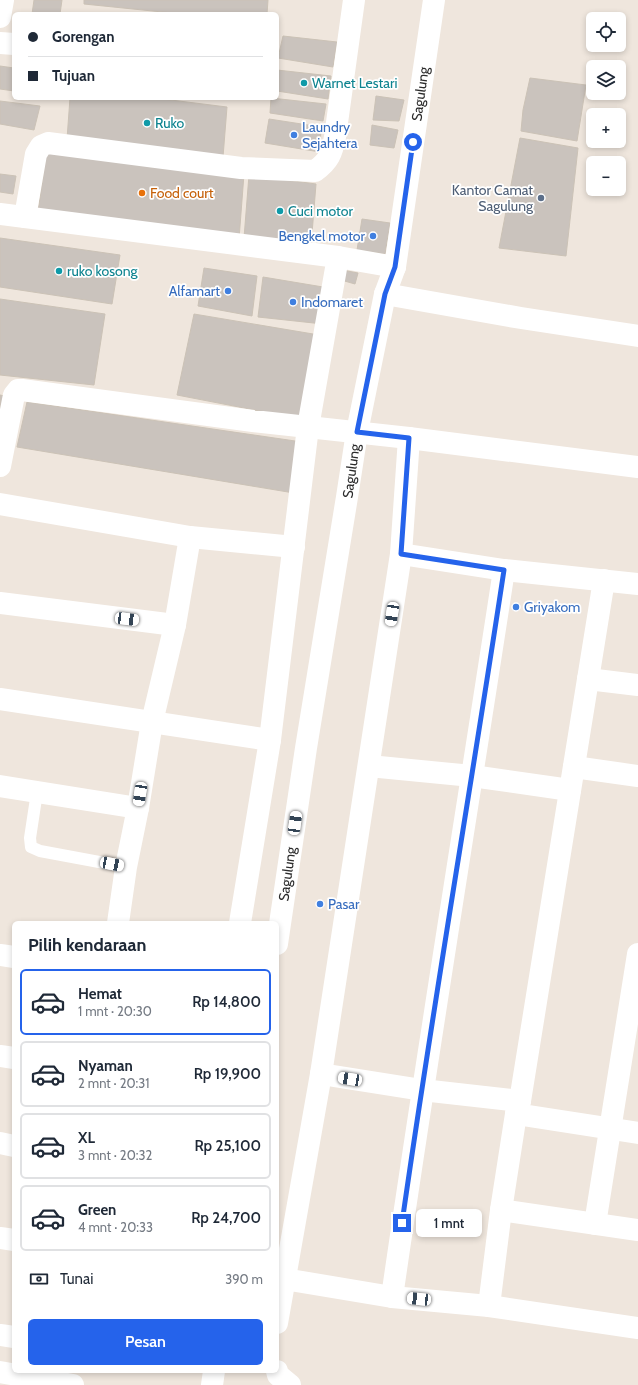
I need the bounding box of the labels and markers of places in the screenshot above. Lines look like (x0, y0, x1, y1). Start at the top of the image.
place label: Warnet Lestari (312, 74, 397, 92)
marker: Warnet Lestari (299, 78, 309, 88)
place label: Ruko (155, 114, 185, 132)
marker: Ruko (142, 118, 152, 128)
place label: Laundry Sejahtera (302, 118, 358, 152)
marker: Laundry Sejahtera (289, 130, 299, 140)
place label: Kantor Camat Sagulung (452, 181, 534, 215)
place label: Food court (150, 184, 214, 202)
marker: Food court (137, 188, 147, 198)
marker: Kantor Camat Sagulung (536, 193, 546, 203)
place label: Cuci motor (288, 202, 353, 220)
marker: Cuci motor (275, 206, 285, 216)
place label: Bengkel motor (278, 227, 366, 245)
marker: Bengkel motor (368, 231, 378, 241)
place label: ruko kosong (67, 262, 139, 280)
marker: ruko kosong (54, 266, 64, 276)
place label: Alfamart (169, 282, 220, 300)
marker: Alfamart (223, 286, 233, 296)
place label: Indomaret (301, 293, 363, 311)
marker: Indomaret (288, 297, 298, 307)
place label: Griyakom (524, 598, 580, 616)
marker: Griyakom (511, 602, 521, 612)
place label: Pasar (328, 895, 360, 913)
marker: Pasar (315, 899, 325, 909)

